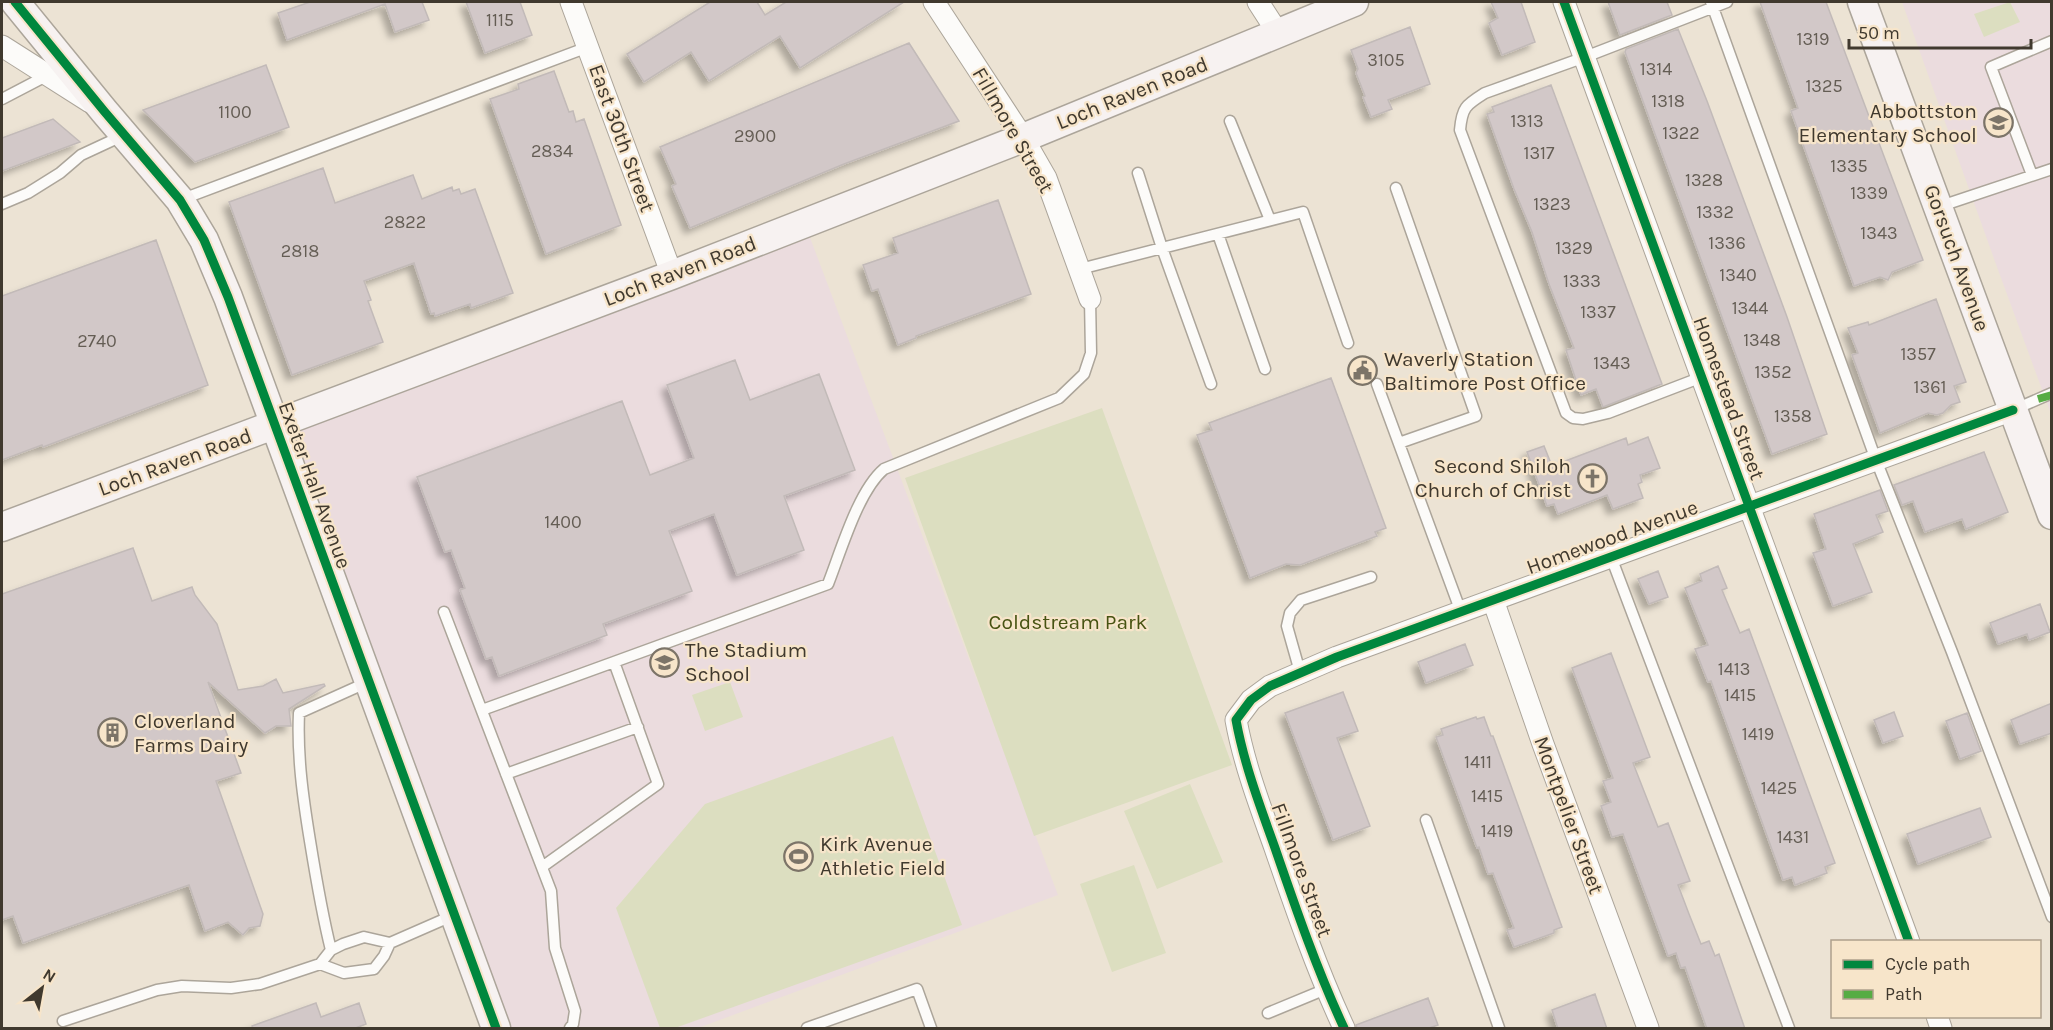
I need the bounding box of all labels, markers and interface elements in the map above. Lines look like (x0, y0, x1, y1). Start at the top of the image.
house number: 1115 (486, 9, 514, 31)
scale bar (1849, 12, 2030, 50)
text: 50 m (1858, 22, 1900, 44)
house number: 1319 (1797, 28, 1829, 50)
house number: 3105 (1367, 49, 1405, 71)
street label: Loch Raven Road (1053, 52, 1211, 134)
house number: 1314 (1640, 58, 1672, 80)
street label: East 30th Street (584, 61, 660, 215)
street label: Fillmore Street (967, 63, 1059, 197)
house number: 1325 (1805, 75, 1843, 97)
house number: 1318 (1651, 90, 1685, 112)
place label: Abbottston Elementary School (1799, 99, 1977, 147)
house number: 1100 (218, 101, 252, 123)
school or university icon: Abbottston Elementary School (1982, 107, 2014, 139)
house number: 1313 (1510, 110, 1544, 132)
house number: 1322 (1662, 122, 1700, 144)
house number: 2900 (734, 125, 776, 147)
house number: 2834 (531, 140, 573, 162)
house number: 1317 (1524, 142, 1555, 164)
house number: 1335 (1830, 155, 1868, 177)
house number: 1328 (1685, 169, 1723, 191)
house number: 1339 (1850, 182, 1888, 204)
street label: Gorsuch Avenue (1919, 182, 1995, 334)
house number: 1323 (1533, 193, 1571, 215)
house number: 1332 (1696, 201, 1734, 223)
house number: 2822 (384, 211, 426, 233)
house number: 1343 (1860, 222, 1898, 244)
street label: Loch Raven Road (600, 231, 760, 311)
house number: 1336 (1708, 232, 1746, 254)
house number: 1329 (1555, 237, 1593, 259)
house number: 2818 (281, 240, 319, 262)
house number: 1340 (1719, 264, 1757, 286)
house number: 1333 (1563, 270, 1601, 292)
house number: 1344 (1732, 297, 1768, 319)
house number: 1337 (1580, 301, 1616, 323)
street label: Homestead Street (1688, 313, 1770, 483)
house number: 1348 (1743, 329, 1781, 351)
house number: 2740 (77, 330, 117, 352)
house number: 1357 (1900, 343, 1936, 365)
place label: Waverly Station Baltimore Post Office (1384, 347, 1586, 395)
house number: 1343 (1593, 352, 1631, 374)
public building icon: Waverly Station Baltimore Post Office (1347, 355, 1379, 387)
house number: 1352 (1754, 361, 1792, 383)
house number: 1361 (1914, 376, 1946, 398)
street label: Exeter Hall Avenue (274, 398, 356, 572)
house number: 1358 (1774, 405, 1812, 427)
street label: Loch Raven Road (95, 423, 255, 501)
place label: Second Shiloh Church of Christ (1415, 454, 1571, 502)
church icon: Second Shiloh Church of Christ (1576, 462, 1608, 494)
street label: Homewood Avenue (1523, 495, 1701, 579)
house number: 1400 (544, 511, 582, 533)
park label: Coldstream Park (989, 610, 1148, 634)
place label: The Stadium School (685, 638, 807, 686)
school or university icon: The Stadium School (648, 646, 680, 678)
house number: 1413 (1718, 658, 1750, 680)
house number: 1415 (1724, 684, 1756, 706)
place label: Cloverland Farms Dairy (134, 709, 249, 757)
building icon: Cloverland Farms Dairy (97, 717, 129, 749)
house number: 1419 (1742, 723, 1774, 745)
street label: Montpelier Street (1529, 733, 1609, 897)
house number: 1411 (1464, 751, 1492, 773)
house number: 1425 (1761, 777, 1797, 799)
house number: 1415 (1471, 785, 1503, 807)
street label: Fillmore Street (1267, 800, 1337, 941)
house number: 1419 (1481, 820, 1513, 842)
house number: 1431 (1777, 826, 1809, 848)
place label: Kirk Avenue Athletic Field (820, 832, 946, 880)
sports icon: Kirk Avenue Athletic Field (783, 840, 815, 872)
legend (1831, 940, 2041, 1018)
text: Cycle path (1885, 953, 1970, 975)
north arrow (12, 958, 72, 1018)
text: N (40, 964, 59, 987)
text: Path (1885, 983, 1923, 1005)

